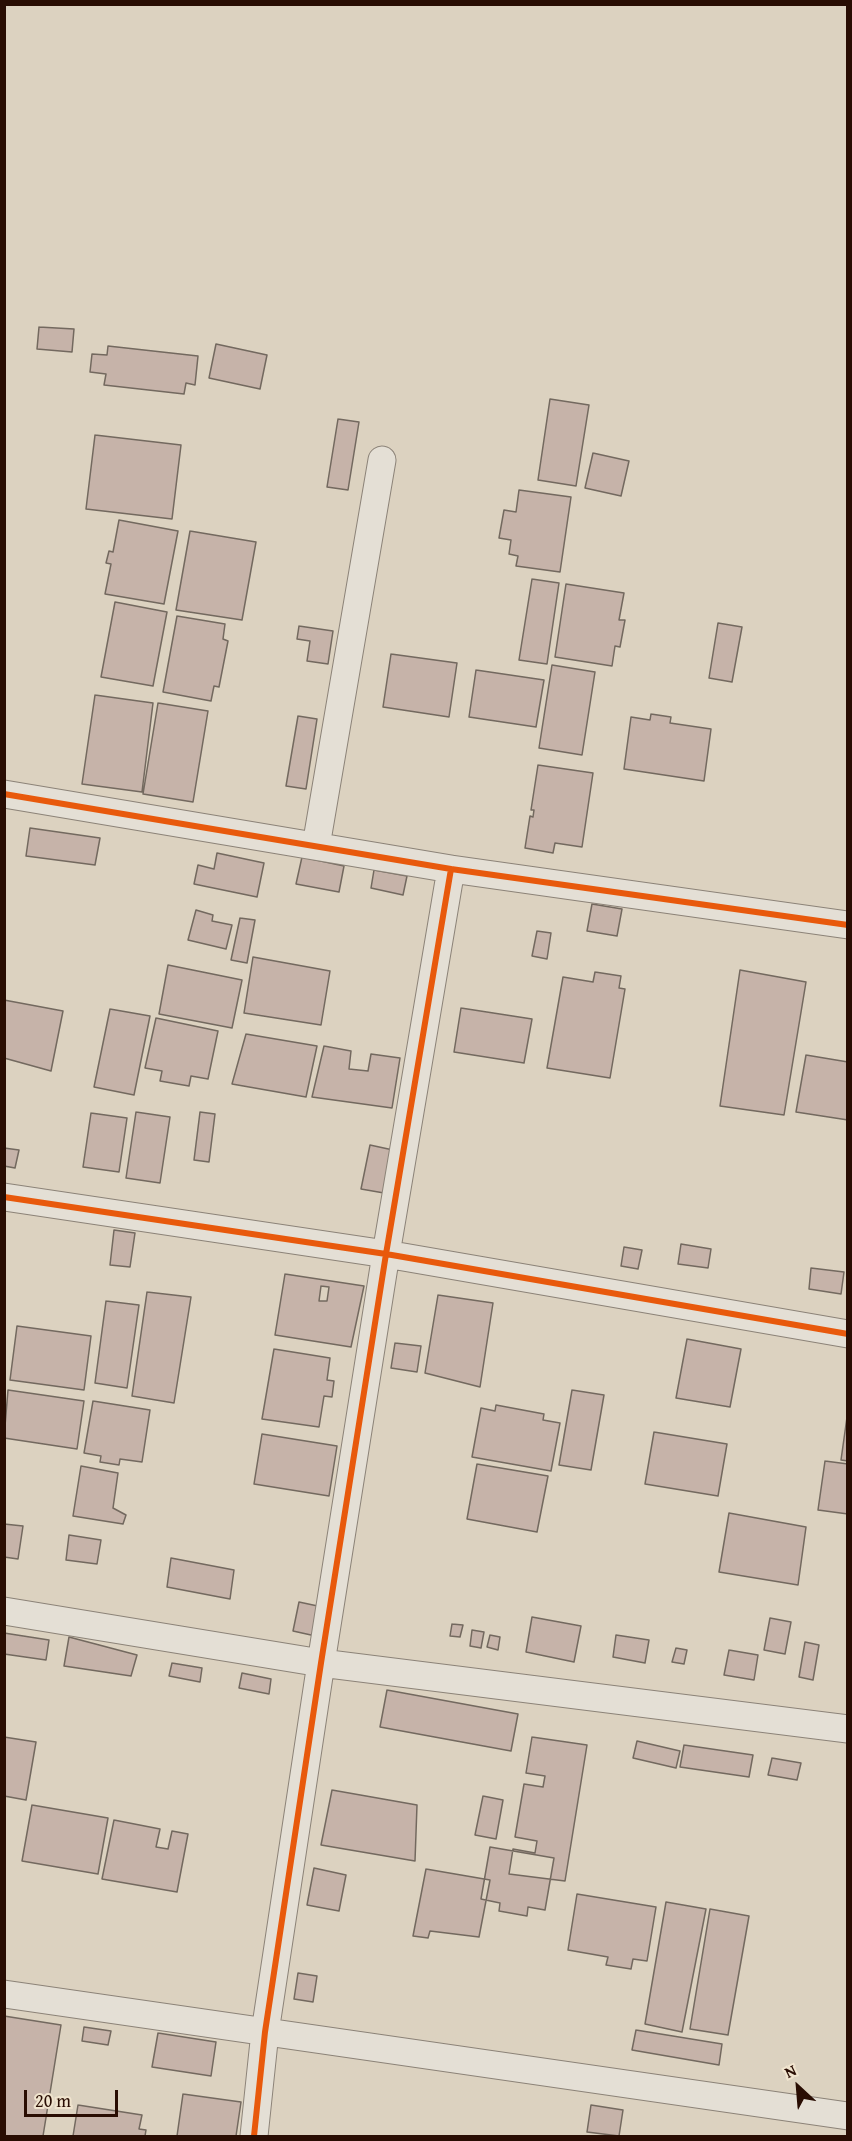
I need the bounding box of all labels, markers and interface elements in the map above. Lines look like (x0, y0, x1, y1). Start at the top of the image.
north arrow (768, 2057, 828, 2117)
text: N (780, 2058, 800, 2084)
scale bar (27, 2078, 122, 2116)
text: 20 m (35, 2087, 71, 2114)

